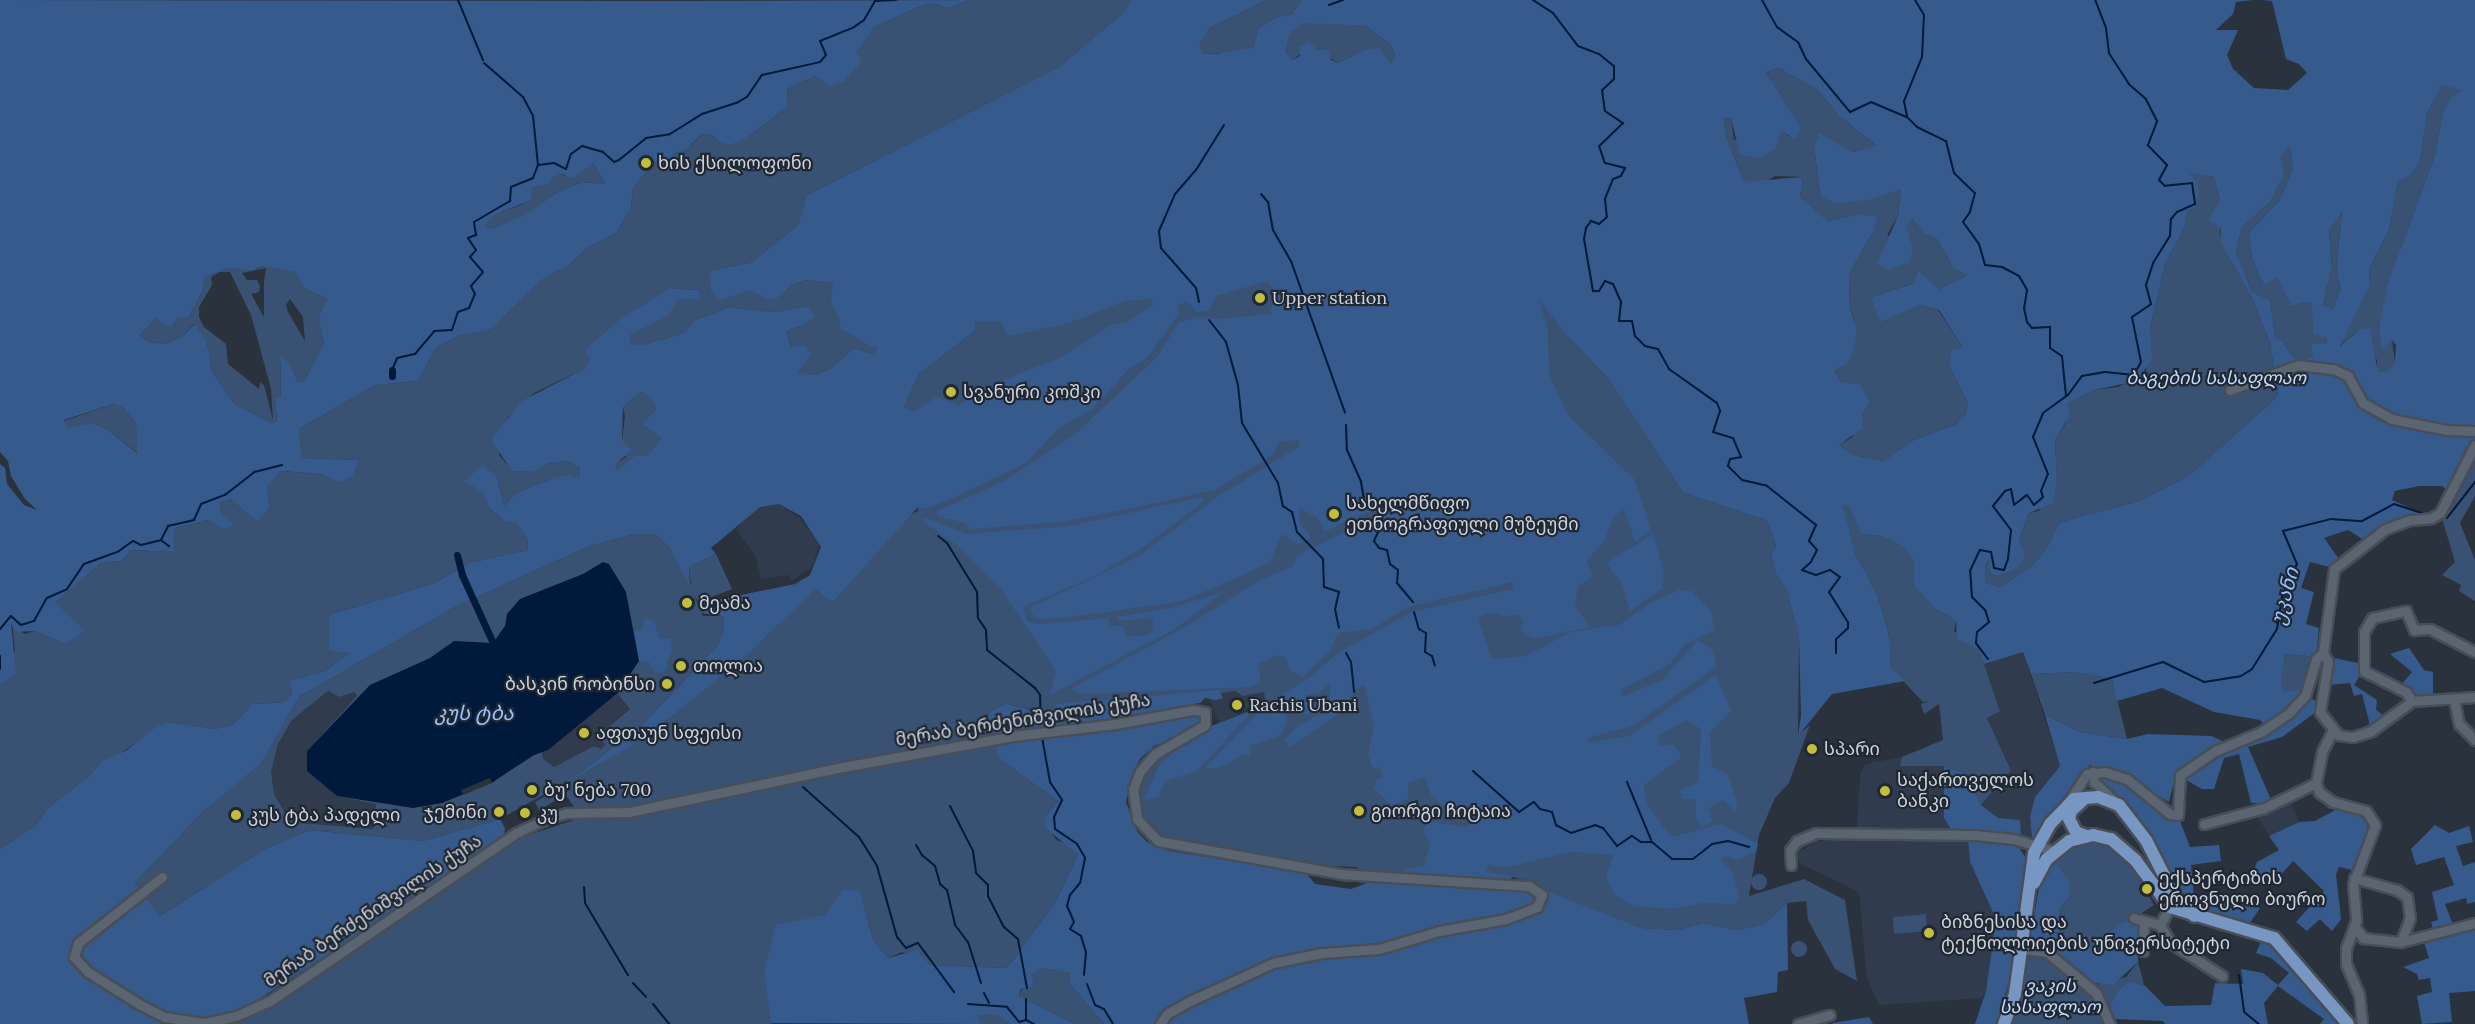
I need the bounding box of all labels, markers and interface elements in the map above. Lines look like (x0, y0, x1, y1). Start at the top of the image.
place label: ხის ქსილოფონი (658, 152, 812, 174)
marker: ხის ქსილოფონი (639, 156, 653, 170)
place label: Upper station (1272, 287, 1387, 309)
marker: Upper station (1253, 291, 1267, 305)
park label: ბაგების სასაფლაო (2126, 367, 2306, 389)
place label: სვანური კოშკი (963, 381, 1101, 403)
marker: სვანური კოშკი (944, 385, 958, 399)
place label: სახელმწიფო ეთნოგრაფიული მუზეუმი (1346, 493, 1579, 536)
marker: სახელმწიფო ეთნოგრაფიული მუზეუმი (1327, 507, 1341, 521)
water label: უკანი (2265, 565, 2303, 627)
place label: მეამა (699, 592, 751, 614)
marker: მეამა (680, 596, 694, 610)
place label: თოლია (693, 655, 763, 677)
marker: თოლია (674, 659, 688, 673)
place label: ბასკინ რობინსი (505, 673, 655, 695)
marker: ბასკინ რობინსი (660, 677, 674, 691)
street label: მერაბ ბერძენიშვილის ქუჩა (894, 689, 1152, 751)
place label: Rachis Ubani (1249, 694, 1357, 716)
marker: Rachis Ubani (1230, 698, 1244, 712)
water label: კუს ტბა (434, 700, 514, 724)
place label: აფთაუნ სფეისი (596, 722, 742, 744)
marker: აფთაუნ სფეისი (577, 726, 591, 740)
place label: სპარი (1824, 738, 1880, 760)
marker: სპარი (1805, 742, 1819, 756)
place label: საქართველოს ბანკი (1897, 770, 2034, 812)
place label: ბუ' ნება 700 (544, 779, 652, 801)
marker: ბუ' ნება 700 (525, 783, 539, 797)
marker: საქართველოს ბანკი (1878, 784, 1892, 798)
place label: გიორგი ჩიტაია (1371, 800, 1511, 822)
place label: ჯემინი (424, 801, 487, 823)
place label: კუ (537, 802, 558, 824)
place label: კუს ტბა პადელი (248, 804, 400, 826)
marker: გიორგი ჩიტაია (1352, 804, 1366, 818)
marker: ჯემინი (492, 805, 506, 819)
marker: კუ (518, 806, 532, 820)
marker: კუს ტბა პადელი (229, 808, 243, 822)
street label: მერაბ ბერძენიშვილის ქუჩა (260, 830, 486, 992)
place label: ექსპერტიზის ეროვნული ბიურო (2159, 868, 2325, 910)
marker: ექსპერტიზის ეროვნული ბიურო (2140, 882, 2154, 896)
place label: ბიზნესისა და ტექნოლოიების უნივერსიტეტი (1941, 912, 2230, 954)
marker: ბიზნესისა და ტექნოლოიების უნივერსიტეტი (1922, 926, 1936, 940)
park label: ვაკის სასაფლაო (2000, 976, 2100, 1018)

